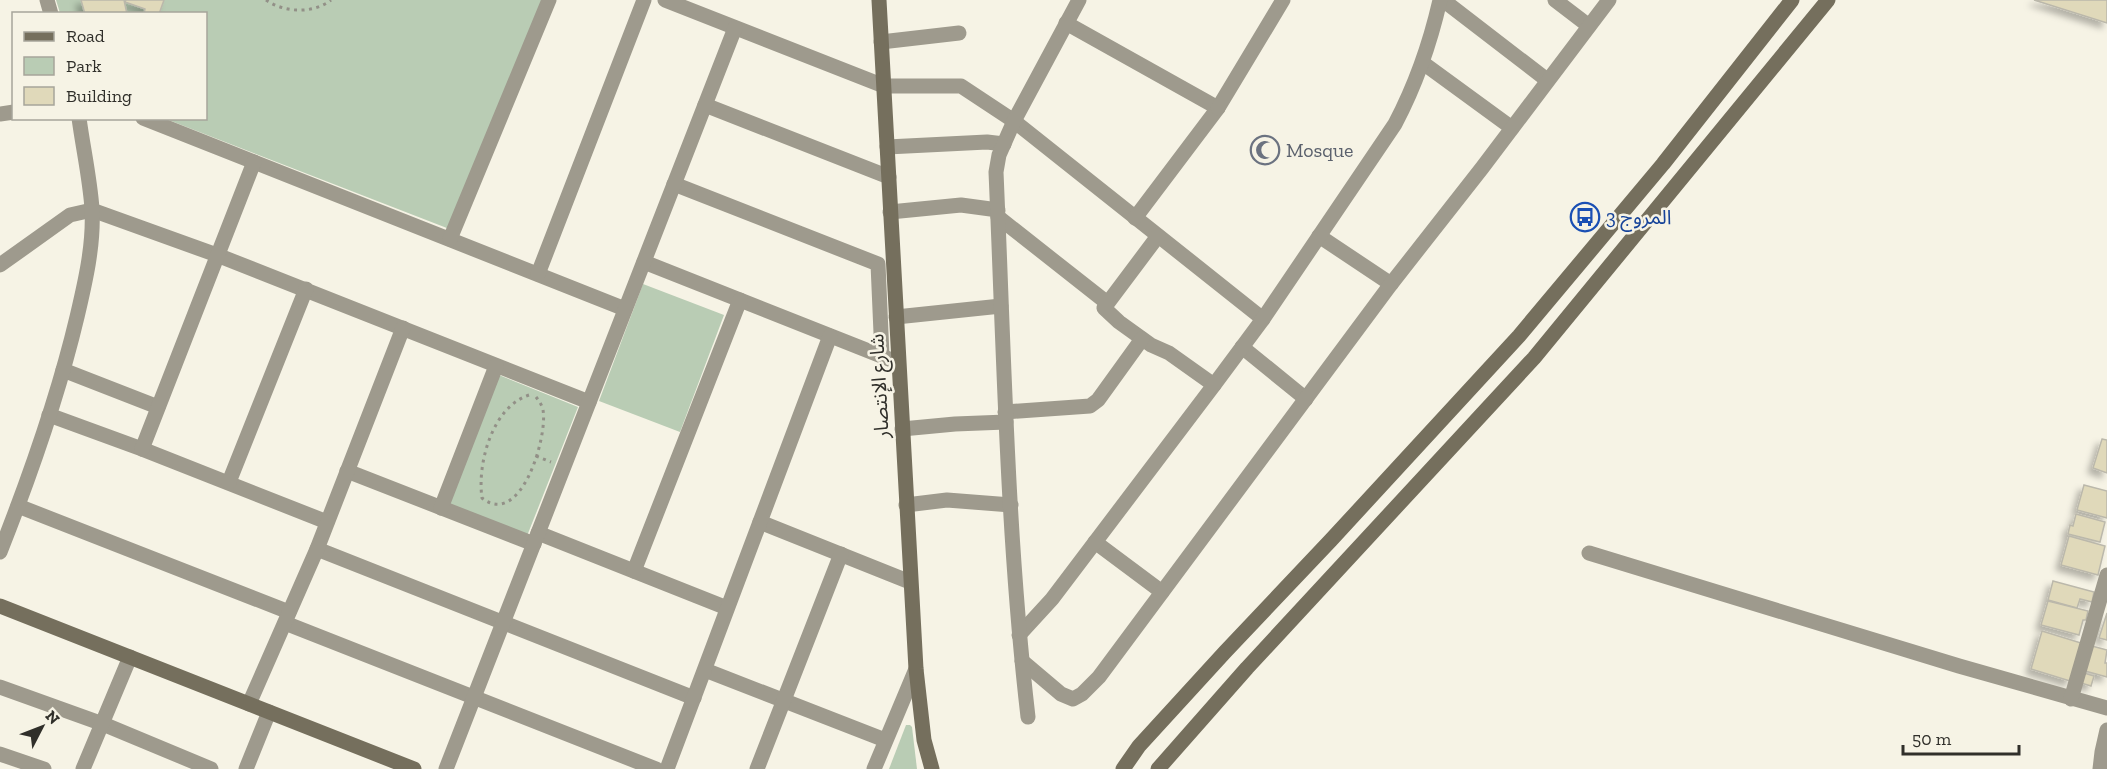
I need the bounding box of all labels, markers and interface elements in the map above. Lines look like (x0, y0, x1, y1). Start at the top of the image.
legend (12, 12, 207, 120)
text: Road (66, 25, 105, 47)
text: Park (66, 55, 102, 77)
text: Building (66, 85, 132, 107)
mosque icon: Mosque (1249, 134, 1281, 166)
place label: Mosque (1286, 138, 1354, 162)
bus stop icon: المروج 3 (1569, 201, 1601, 233)
place label: المروج 3 (1606, 205, 1671, 232)
street label: شارع الإنتصار (864, 333, 897, 440)
north arrow (12, 697, 72, 757)
text: N (42, 706, 64, 728)
scale bar (1903, 718, 2018, 756)
text: 50 m (1912, 728, 1952, 750)

